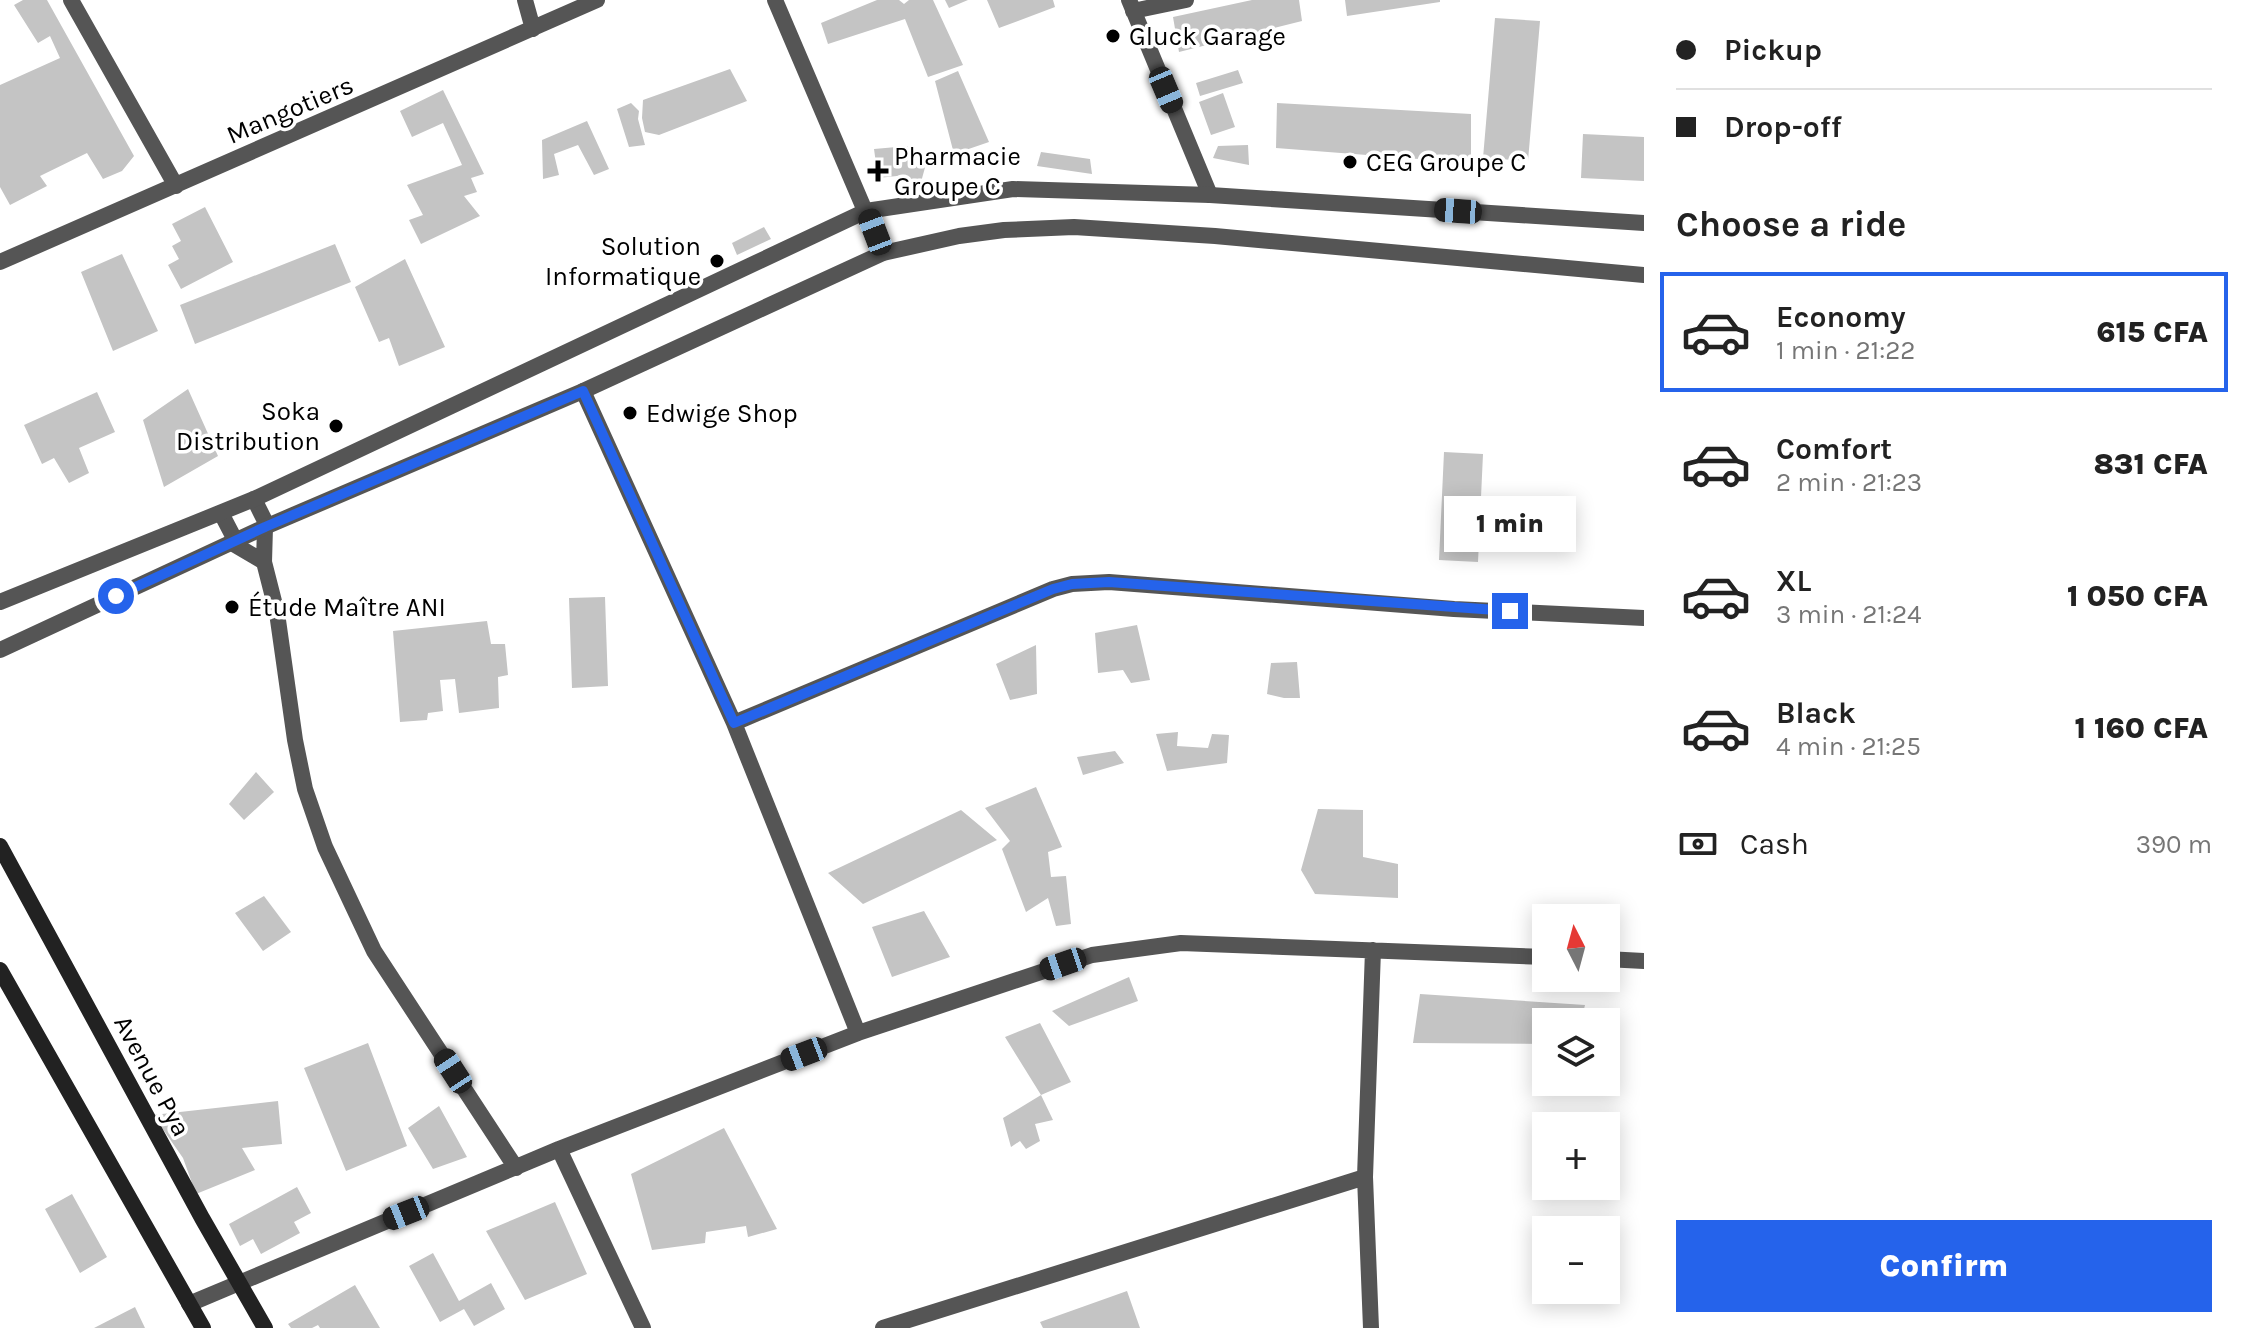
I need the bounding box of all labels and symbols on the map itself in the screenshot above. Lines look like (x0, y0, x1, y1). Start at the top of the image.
place label: Gluck Garage (1129, 21, 1286, 52)
marker: Gluck Garage (1104, 27, 1122, 45)
car (1146, 63, 1186, 117)
street label: Mangotiers (222, 69, 358, 151)
place label: Pharmacie Groupe C (894, 141, 1021, 202)
place label: CEG Groupe C (1366, 147, 1526, 178)
marker: CEG Groupe C (1341, 153, 1359, 171)
marker: Pharmacie Groupe C (869, 162, 887, 180)
car (1433, 197, 1483, 225)
car (855, 205, 895, 259)
place label: Solution Informatique (545, 231, 701, 292)
marker: Solution Informatique (708, 252, 726, 270)
place label: Soka Distribution (176, 396, 320, 457)
place label: Edwige Shop (646, 398, 798, 429)
marker: Edwige Shop (621, 404, 639, 422)
marker: Soka Distribution (327, 417, 345, 435)
callout: 1 min (1444, 495, 1576, 551)
route start (98, 578, 134, 614)
place label: Étude Maître ANI (248, 591, 446, 623)
route end (1492, 593, 1528, 629)
marker: Étude Maître ANI (223, 598, 241, 616)
north arrow (1532, 904, 1620, 992)
car (1036, 945, 1090, 983)
street label: Avenue Pya (107, 1010, 197, 1142)
car (777, 1034, 831, 1074)
car (430, 1044, 476, 1098)
car (379, 1193, 433, 1233)

